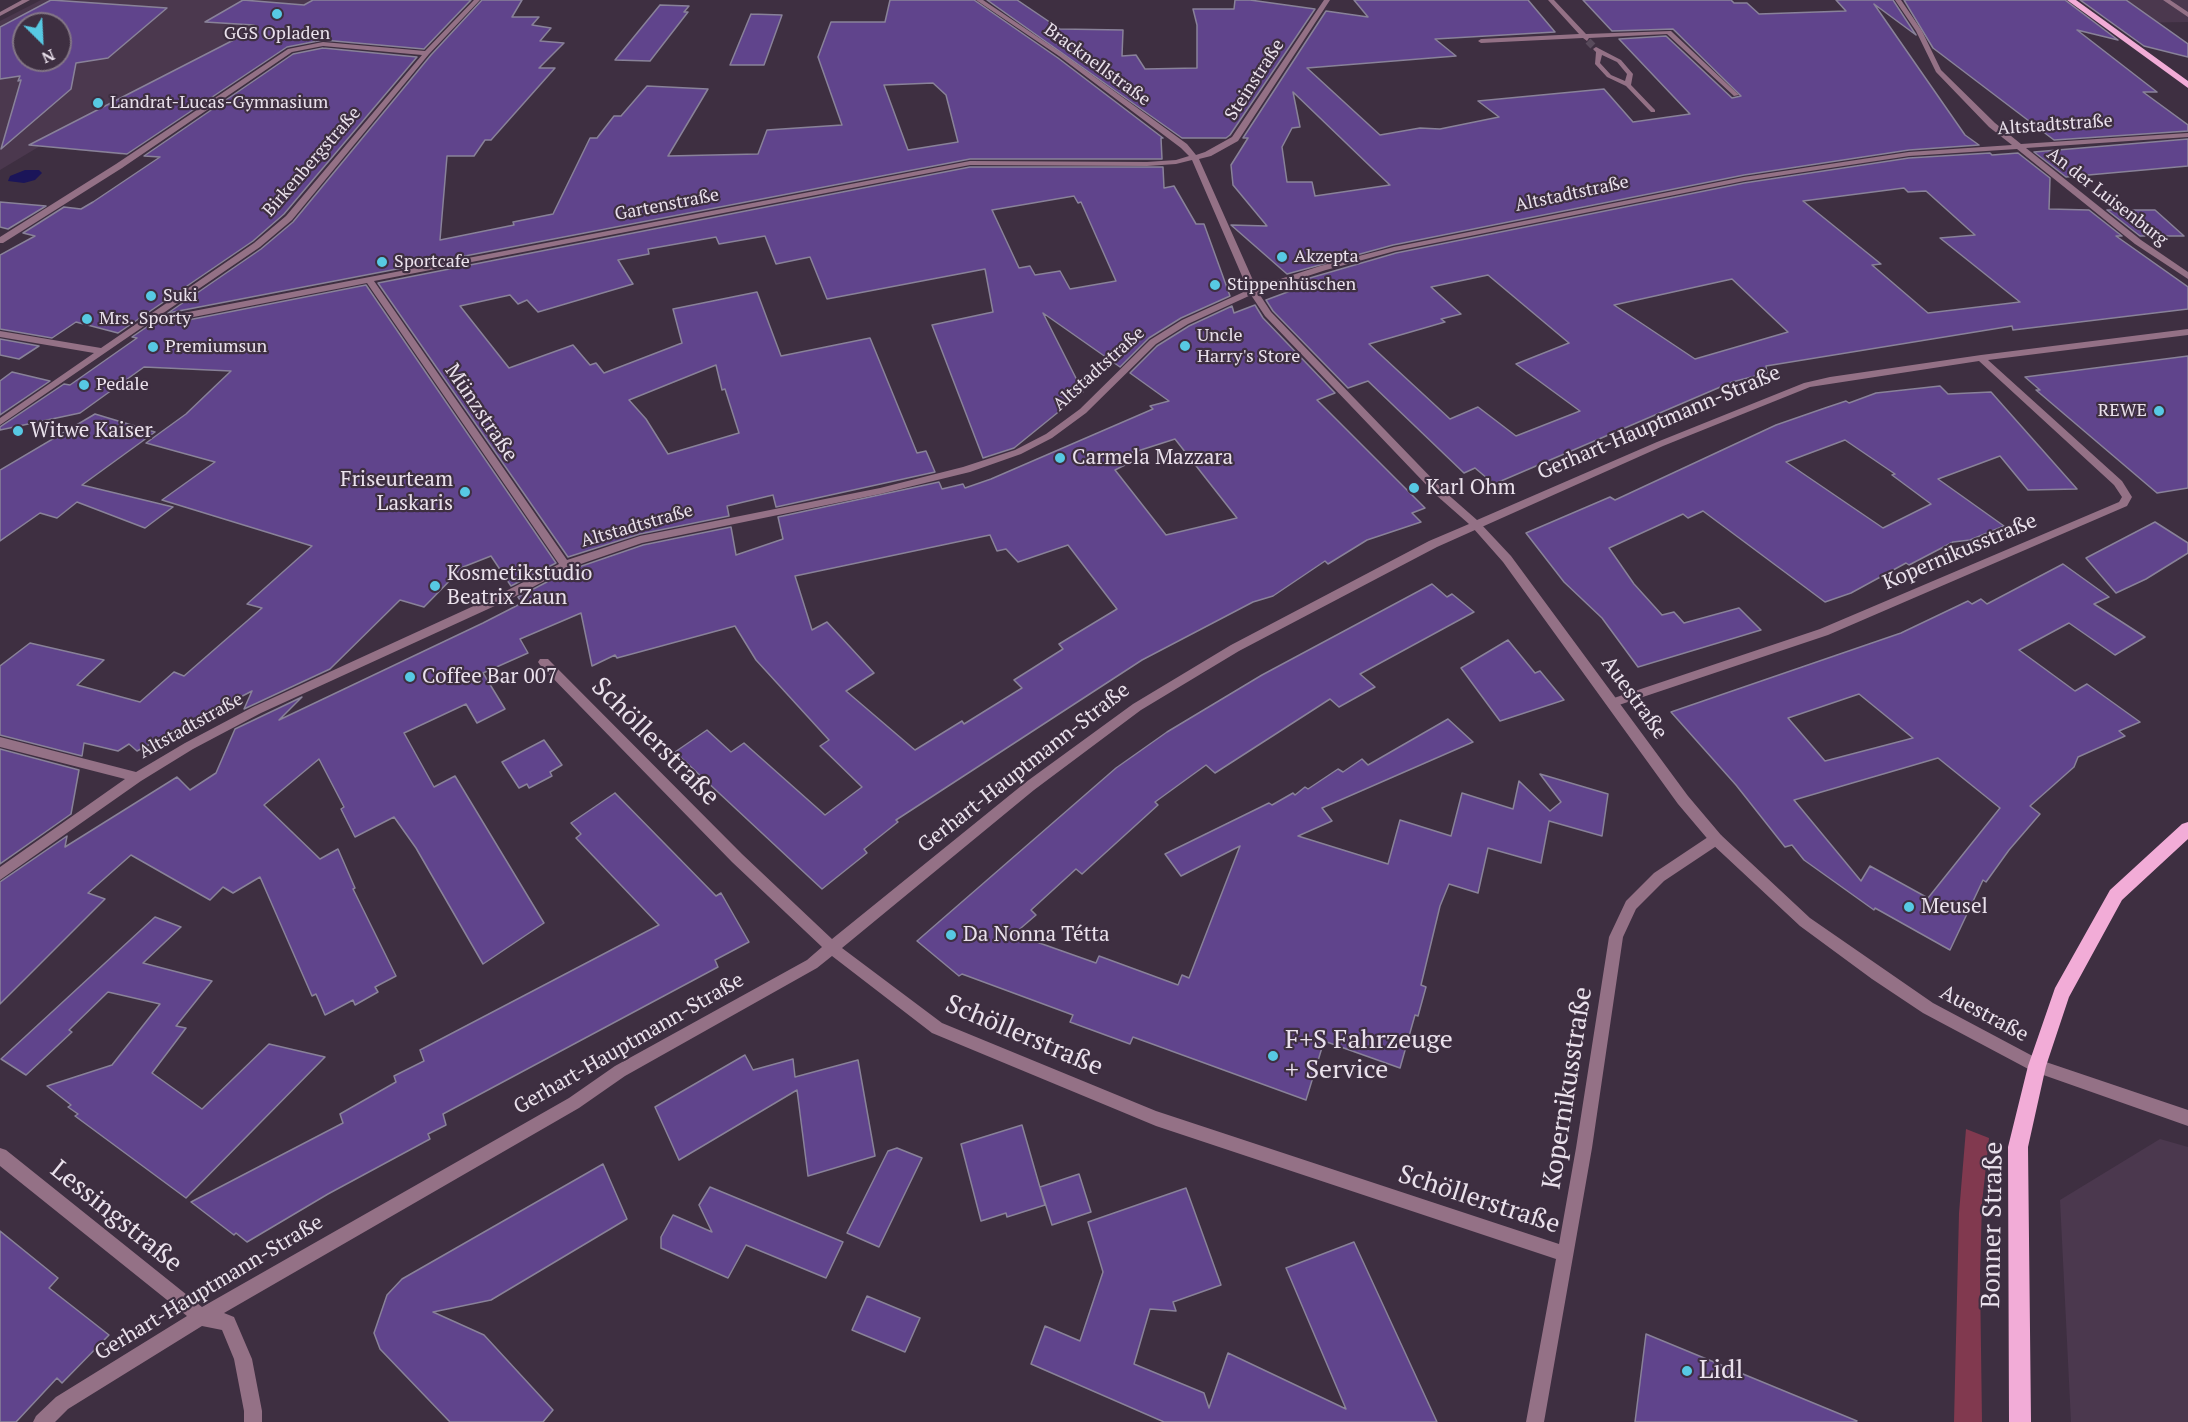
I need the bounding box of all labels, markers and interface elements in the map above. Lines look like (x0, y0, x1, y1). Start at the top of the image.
marker: GGS Opladen (270, 7, 284, 21)
north arrow (12, 12, 72, 72)
street label: Bracknellstraße (1040, 19, 1154, 111)
place label: GGS Opladen (224, 23, 330, 45)
street label: Steinstraße (1221, 35, 1289, 125)
text: N (38, 44, 59, 69)
place label: Landrat-Lucas-Gymnasium (110, 92, 328, 114)
marker: Landrat-Lucas-Gymnasium (91, 96, 105, 110)
street label: Birkenbergstraße (258, 103, 366, 221)
street label: Altstadtstraße (1997, 110, 2113, 140)
street label: An der Luisenburg (2042, 143, 2172, 251)
street label: Altstadtstraße (1513, 171, 1631, 217)
street label: Gartenstraße (613, 184, 721, 226)
place label: Akzepta (1294, 246, 1359, 268)
marker: Akzepta (1275, 250, 1289, 264)
place label: Sportcafe (394, 251, 470, 273)
marker: Sportcafe (375, 255, 389, 269)
place label: Stippenhüschen (1227, 274, 1356, 296)
marker: Stippenhüschen (1208, 278, 1222, 292)
place label: Suki (163, 285, 198, 307)
marker: Suki (144, 289, 158, 303)
place label: Mrs. Sporty (99, 308, 191, 330)
marker: Mrs. Sporty (80, 312, 94, 326)
street label: Altstadtstraße (1049, 322, 1149, 416)
place label: Uncle Harry's Store (1197, 325, 1300, 368)
place label: Premiumsun (165, 336, 267, 358)
marker: Uncle Harry's Store (1178, 339, 1192, 353)
marker: Premiumsun (146, 340, 160, 354)
street label: Münzstraße (439, 359, 523, 467)
street label: Gerhart-Hauptmann-Straße (1534, 360, 1784, 486)
place label: Pedale (96, 374, 149, 396)
marker: Pedale (77, 378, 91, 392)
place label: REWE (2098, 400, 2147, 422)
marker: REWE (2152, 404, 2166, 418)
place label: Witwe Kaiser (30, 418, 153, 444)
marker: Witwe Kaiser (11, 424, 25, 438)
place label: Carmela Mazzara (1072, 445, 1233, 471)
marker: Carmela Mazzara (1053, 451, 1067, 465)
place label: Friseurteam Laskaris (340, 467, 453, 517)
place label: Karl Ohm (1426, 475, 1516, 501)
marker: Karl Ohm (1407, 481, 1421, 495)
marker: Friseurteam Laskaris (458, 485, 472, 499)
street label: Altstadtstraße (578, 500, 696, 552)
street label: Kopernikusstraße (1879, 508, 2041, 596)
place label: Kosmetikstudio Beatrix Zaun (447, 561, 592, 611)
marker: Kosmetikstudio Beatrix Zaun (428, 579, 442, 593)
street label: Auestraße (1595, 652, 1673, 744)
place label: Coffee Bar 007 (422, 664, 557, 690)
marker: Coffee Bar 007 (403, 670, 417, 684)
street label: Schöllerstraße (585, 672, 725, 812)
street label: Gerhart-Hauptmann-Straße (913, 678, 1135, 858)
street label: Altstadtstraße (135, 689, 247, 763)
place label: Meusel (1921, 894, 1988, 920)
marker: Meusel (1902, 900, 1916, 914)
place label: Da Nonna Tétta (963, 922, 1110, 948)
marker: Da Nonna Tétta (944, 928, 958, 942)
street label: Gerhart-Hauptmann-Straße (509, 968, 749, 1120)
street label: Auestraße (1935, 980, 2033, 1048)
street label: Kopernikusstraße (1537, 985, 1599, 1191)
street label: Schöllerstraße (941, 989, 1107, 1083)
place label: F+S Fahrzeuge + Service (1285, 1025, 1453, 1086)
marker: F+S Fahrzeuge + Service (1266, 1049, 1280, 1063)
street label: Bonner Straße (1976, 1141, 2010, 1309)
street label: Lessingstraße (44, 1154, 188, 1280)
street label: Schöllerstraße (1394, 1159, 1564, 1241)
street label: Gerhart-Hauptmann-Straße (90, 1210, 328, 1366)
place label: Lidl (1699, 1355, 1743, 1387)
marker: Lidl (1680, 1364, 1694, 1378)

